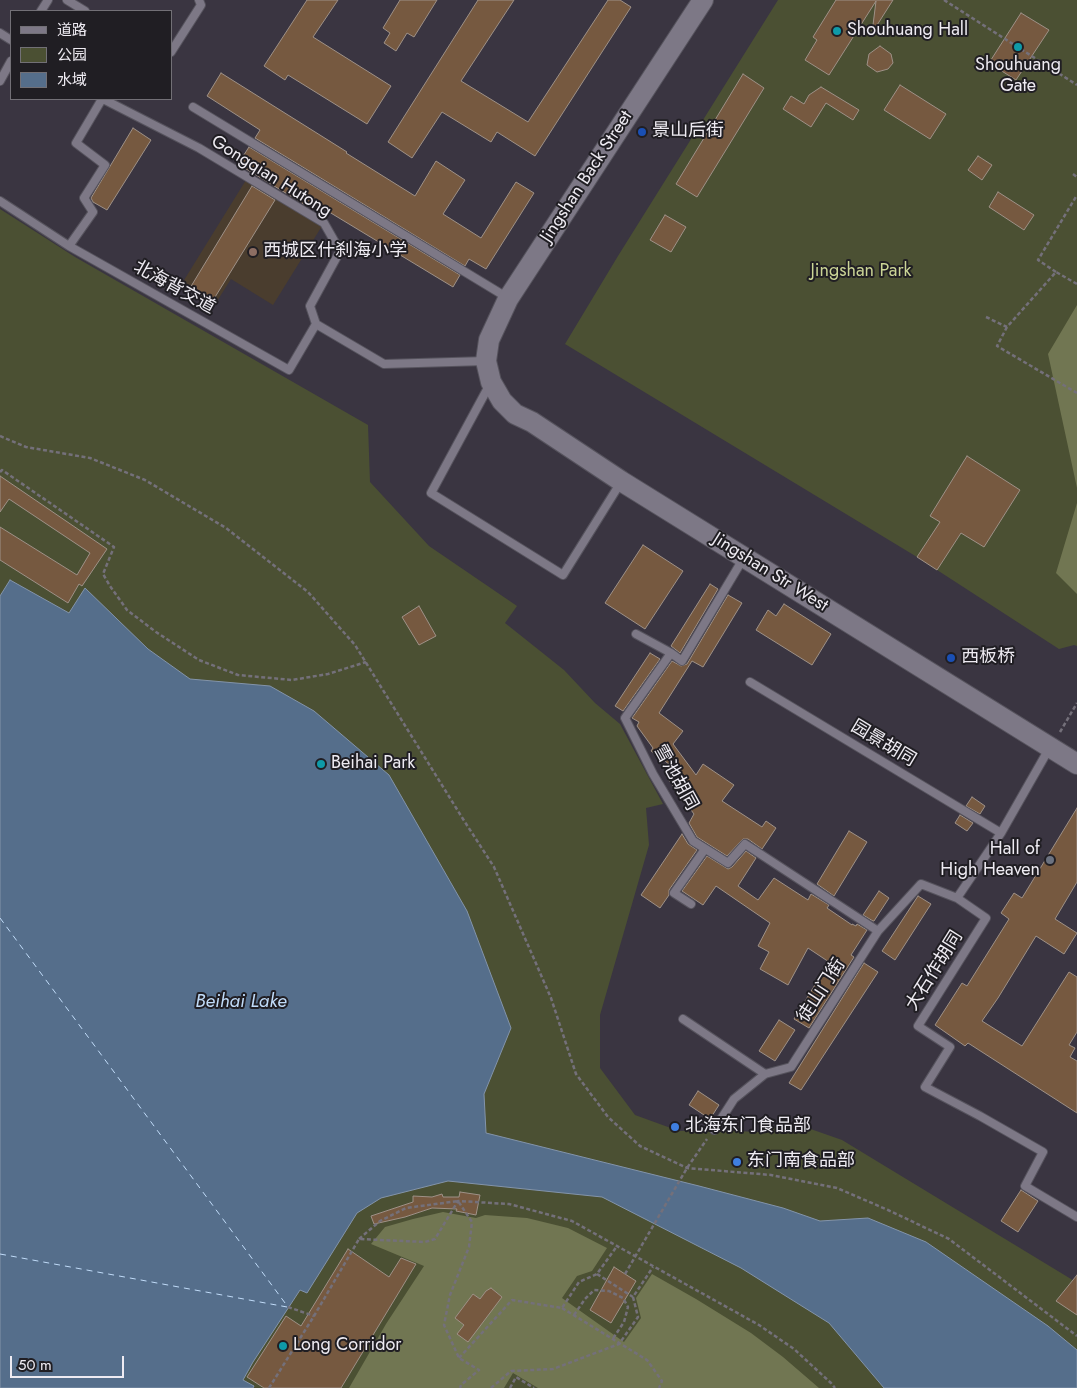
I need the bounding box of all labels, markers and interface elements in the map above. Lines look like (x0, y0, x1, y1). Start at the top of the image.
legend (10, 10, 172, 100)
text: 道路 (57, 19, 87, 41)
place label: Shouhuang Hall (847, 20, 968, 42)
marker: Shouhuang Hall (831, 25, 843, 37)
marker: Shouhuang Gate (1012, 41, 1024, 53)
text: 公园 (57, 44, 87, 66)
place label: Shouhuang Gate (975, 55, 1061, 98)
text: 水域 (57, 69, 87, 91)
street label: Jingshan Back Street (536, 107, 638, 247)
place label: 景山后街 (652, 121, 724, 143)
marker: 景山后街 (636, 126, 648, 138)
street label: Gongqian Hutong (207, 131, 335, 223)
place label: 西城区什刹海小学 (263, 241, 407, 263)
marker: 西城区什刹海小学 (247, 246, 259, 258)
street label: 北海背交道 (129, 257, 219, 319)
park label: Jingshan Park (811, 261, 911, 283)
street label: Jingshan Str West (708, 529, 832, 617)
place label: 西板桥 (961, 647, 1015, 669)
marker: 西板桥 (945, 652, 957, 664)
street label: 园景胡同 (847, 716, 919, 772)
street label: 雪池胡同 (648, 741, 702, 815)
place label: Beihai Park (331, 753, 415, 775)
marker: Beihai Park (315, 758, 327, 770)
place label: Hall of High Heaven (940, 839, 1040, 882)
marker: Hall of High Heaven (1044, 854, 1056, 866)
street label: 大石作胡同 (902, 927, 968, 1015)
street label: 徒山门街 (793, 955, 851, 1027)
water label: Beihai Lake (195, 991, 287, 1013)
place label: 北海东门食品部 (685, 1116, 811, 1138)
marker: 北海东门食品部 (669, 1121, 681, 1133)
place label: 东门南食品部 (747, 1151, 855, 1173)
marker: 东门南食品部 (731, 1156, 743, 1168)
place label: Long Corridor (293, 1335, 401, 1357)
marker: Long Corridor (277, 1340, 289, 1352)
scale bar (12, 1346, 126, 1378)
text: 50 m (18, 1354, 52, 1376)

